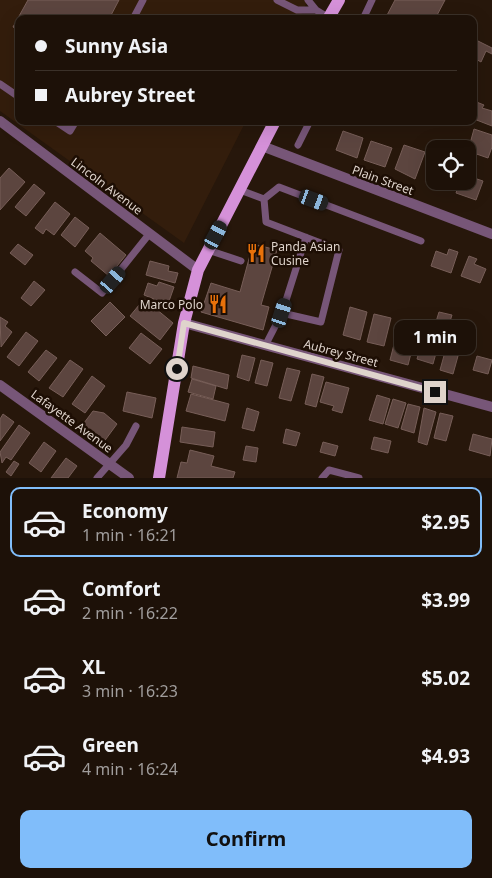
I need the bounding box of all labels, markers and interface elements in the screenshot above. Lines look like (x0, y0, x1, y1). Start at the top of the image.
text: Sunny Asia (65, 33, 168, 59)
text: Aubrey Street (65, 82, 195, 108)
map controls (426, 140, 476, 190)
button: locate (426, 140, 476, 190)
street label: Lincoln Avenue (68, 153, 146, 219)
street label: Plain Street (350, 161, 417, 199)
car (297, 188, 330, 212)
car (202, 218, 229, 252)
place label: Panda Asian Cusine (271, 238, 340, 269)
restaurant icon: Panda Asian Cusine (245, 242, 267, 264)
car (97, 264, 128, 296)
restaurant icon: Marco Polo (207, 293, 229, 315)
place label: Marco Polo (140, 296, 203, 313)
car (270, 296, 293, 330)
callout: 1 min (394, 320, 476, 354)
text: 1 min (413, 326, 457, 348)
street label: Aubrey Street (302, 335, 381, 371)
route start (166, 358, 188, 380)
route end (424, 381, 446, 403)
street label: Lafayette Avenue (28, 385, 117, 457)
text: Economy (82, 498, 168, 524)
icon: car (22, 500, 67, 545)
text: $2.95 (421, 509, 470, 535)
text: 1 min · 16:21 (82, 524, 178, 546)
text: Comfort (82, 576, 161, 602)
icon: car (22, 578, 67, 623)
text: $3.99 (421, 587, 470, 613)
text: 2 min · 16:22 (82, 602, 178, 624)
text: XL (82, 654, 105, 680)
icon: car (22, 656, 67, 701)
text: $5.02 (421, 665, 470, 691)
text: 3 min · 16:23 (82, 680, 178, 702)
text: Green (82, 732, 139, 758)
icon: car (22, 734, 67, 779)
text: $4.93 (421, 743, 470, 769)
text: 4 min · 16:24 (82, 758, 178, 780)
button: Confirm (20, 810, 472, 868)

